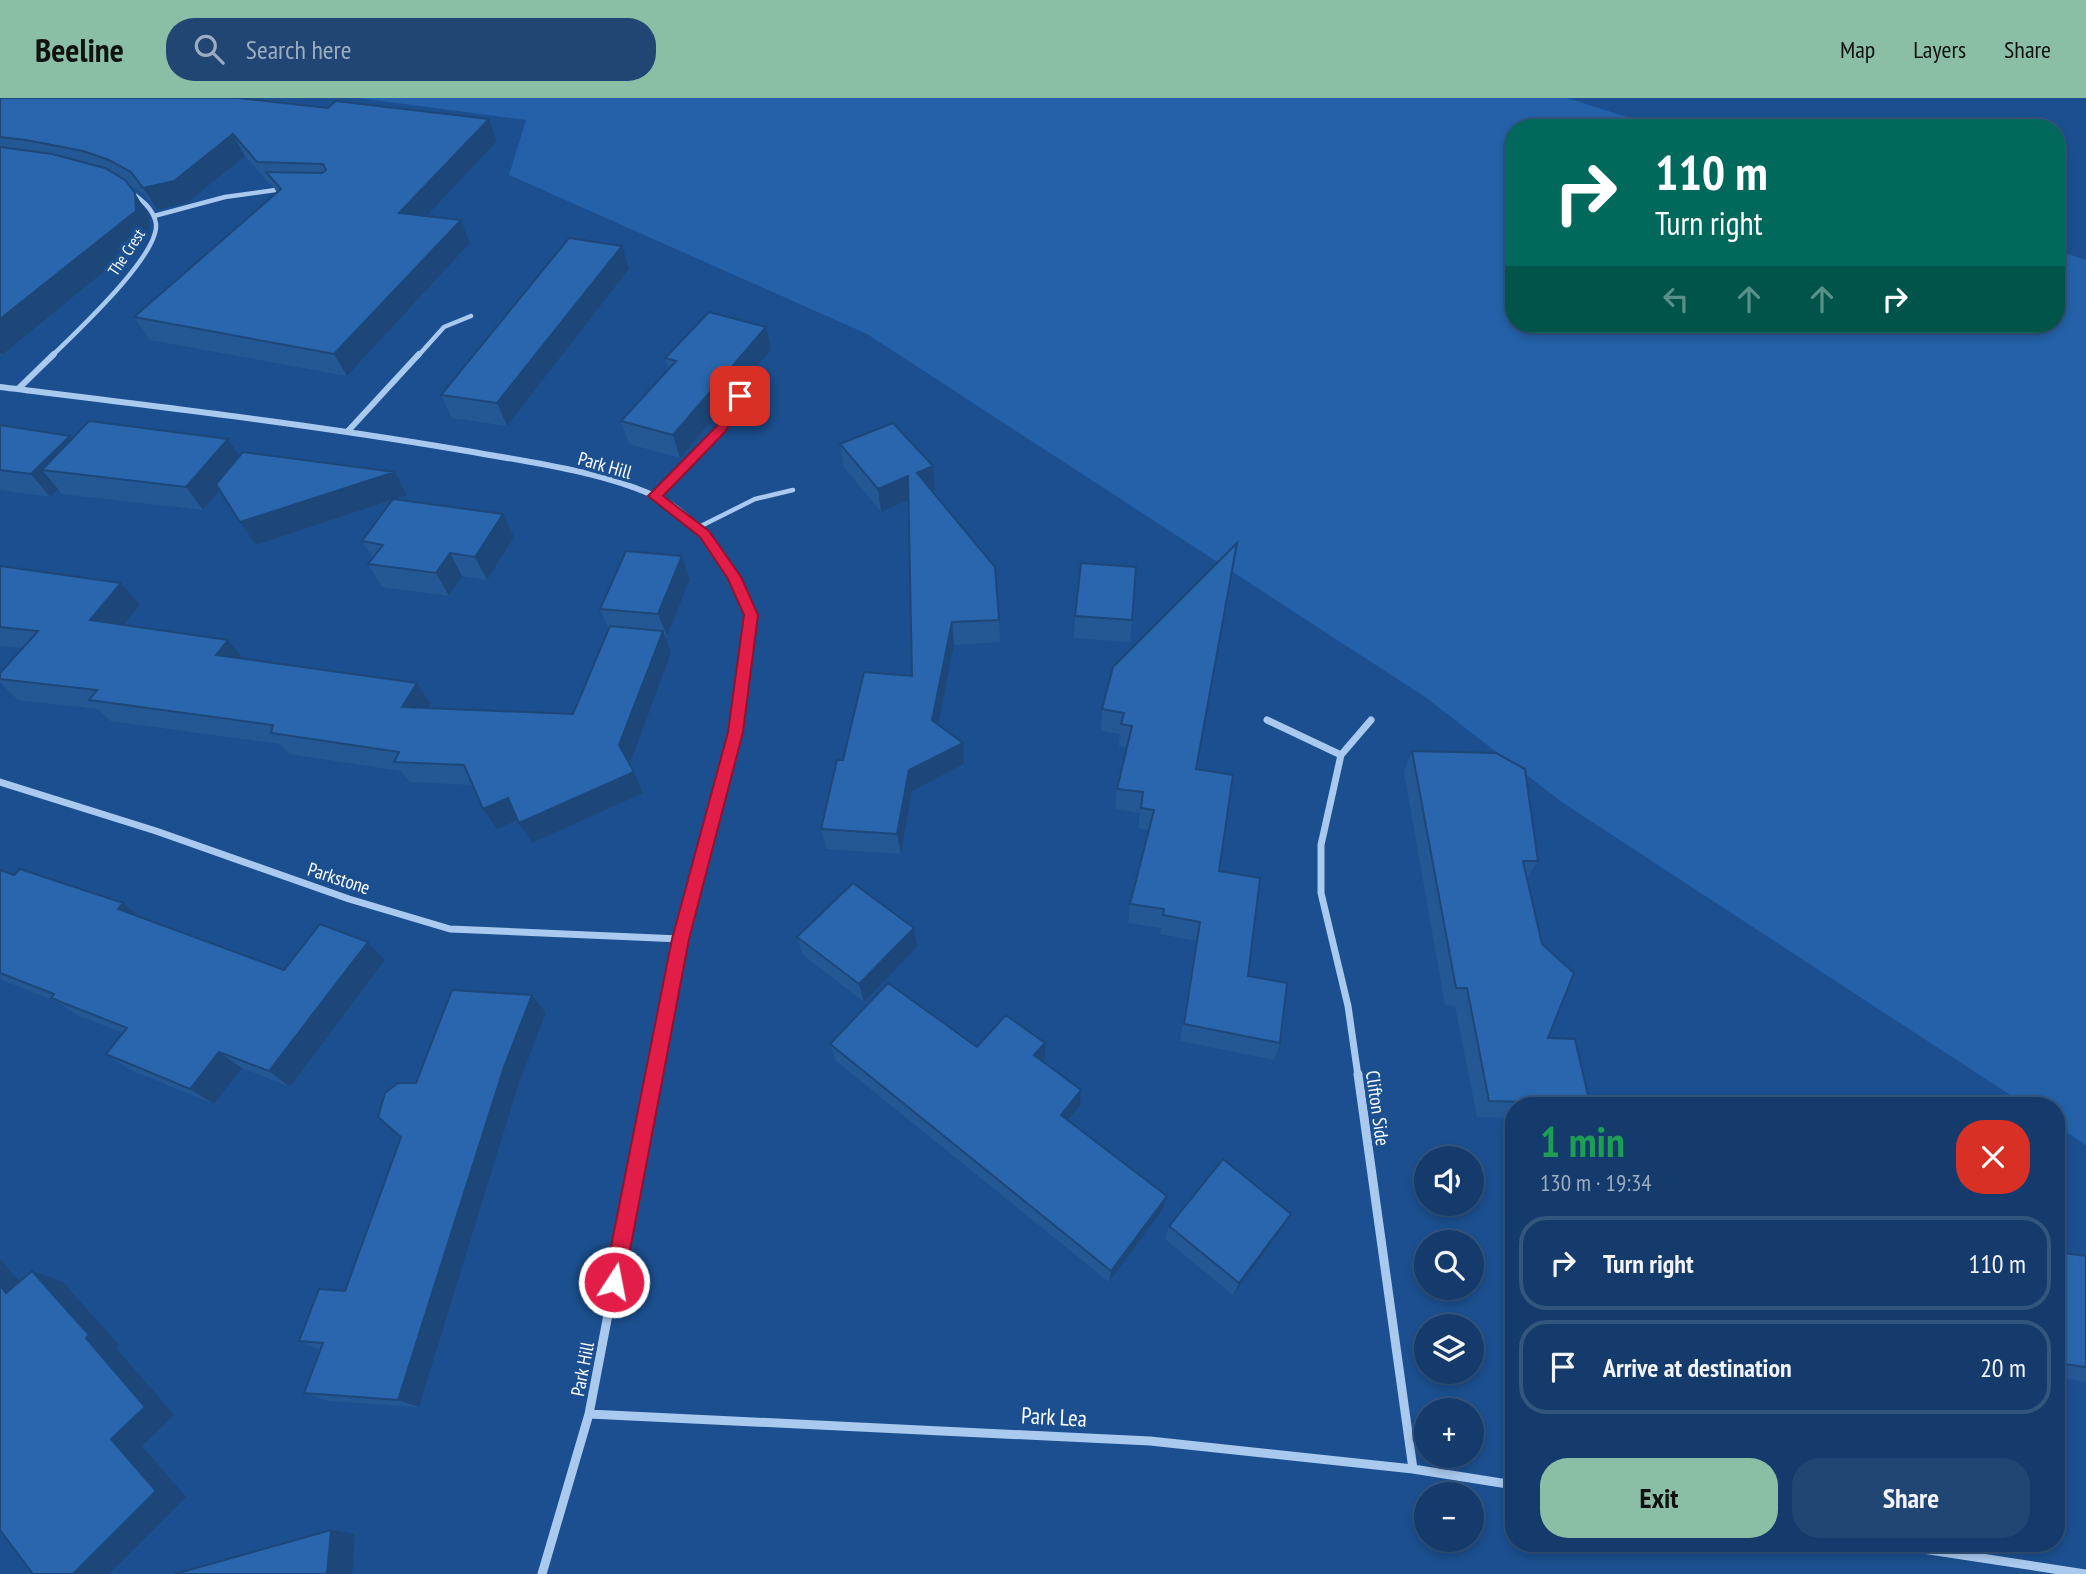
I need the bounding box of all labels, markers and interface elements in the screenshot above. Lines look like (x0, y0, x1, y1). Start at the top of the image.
search box (166, 18, 656, 81)
text: Beeline (35, 28, 124, 71)
icon: search (190, 30, 228, 68)
text: Search here (246, 33, 351, 66)
text: Map (1840, 34, 1875, 65)
text: Layers (1913, 34, 1966, 65)
text: Share (2004, 34, 2051, 65)
text: 110 m (1655, 140, 1768, 204)
icon: right (1540, 147, 1631, 238)
text: Turn right (1655, 202, 1763, 244)
street label: The Crest (103, 224, 149, 279)
icon: left (1657, 280, 1695, 318)
icon: ahead (1730, 280, 1768, 318)
icon: ahead (1803, 280, 1841, 318)
icon: right (1876, 280, 1914, 318)
pin (710, 366, 770, 426)
icon: arrive (721, 377, 759, 415)
street label: Park Hill (575, 446, 635, 484)
street label: Parkstone (305, 857, 373, 899)
street label: Clifton Side (1361, 1069, 1395, 1147)
text: 1 min (1540, 1114, 1625, 1169)
button: close (1956, 1120, 2030, 1194)
map controls (1414, 1146, 1484, 1552)
button: sound (1414, 1146, 1484, 1216)
text: 130 m · 19:34 (1540, 1168, 1652, 1197)
button: search (1414, 1230, 1484, 1300)
icon: right (1544, 1244, 1582, 1282)
position arrow (577, 1245, 651, 1319)
text: Turn right (1603, 1247, 1694, 1280)
text: 110 m (1968, 1247, 2026, 1280)
button: layers (1414, 1314, 1484, 1384)
street label: Park Hill (565, 1339, 599, 1398)
icon: arrive (1544, 1348, 1582, 1386)
text: Arrive at destination (1603, 1351, 1792, 1384)
text: 20 m (1980, 1351, 2026, 1384)
button: + (1414, 1398, 1484, 1468)
street label: Park Lea (1020, 1400, 1088, 1433)
button: Exit (1540, 1458, 1778, 1538)
button: Share (1792, 1458, 2030, 1538)
button: − (1414, 1482, 1484, 1552)

